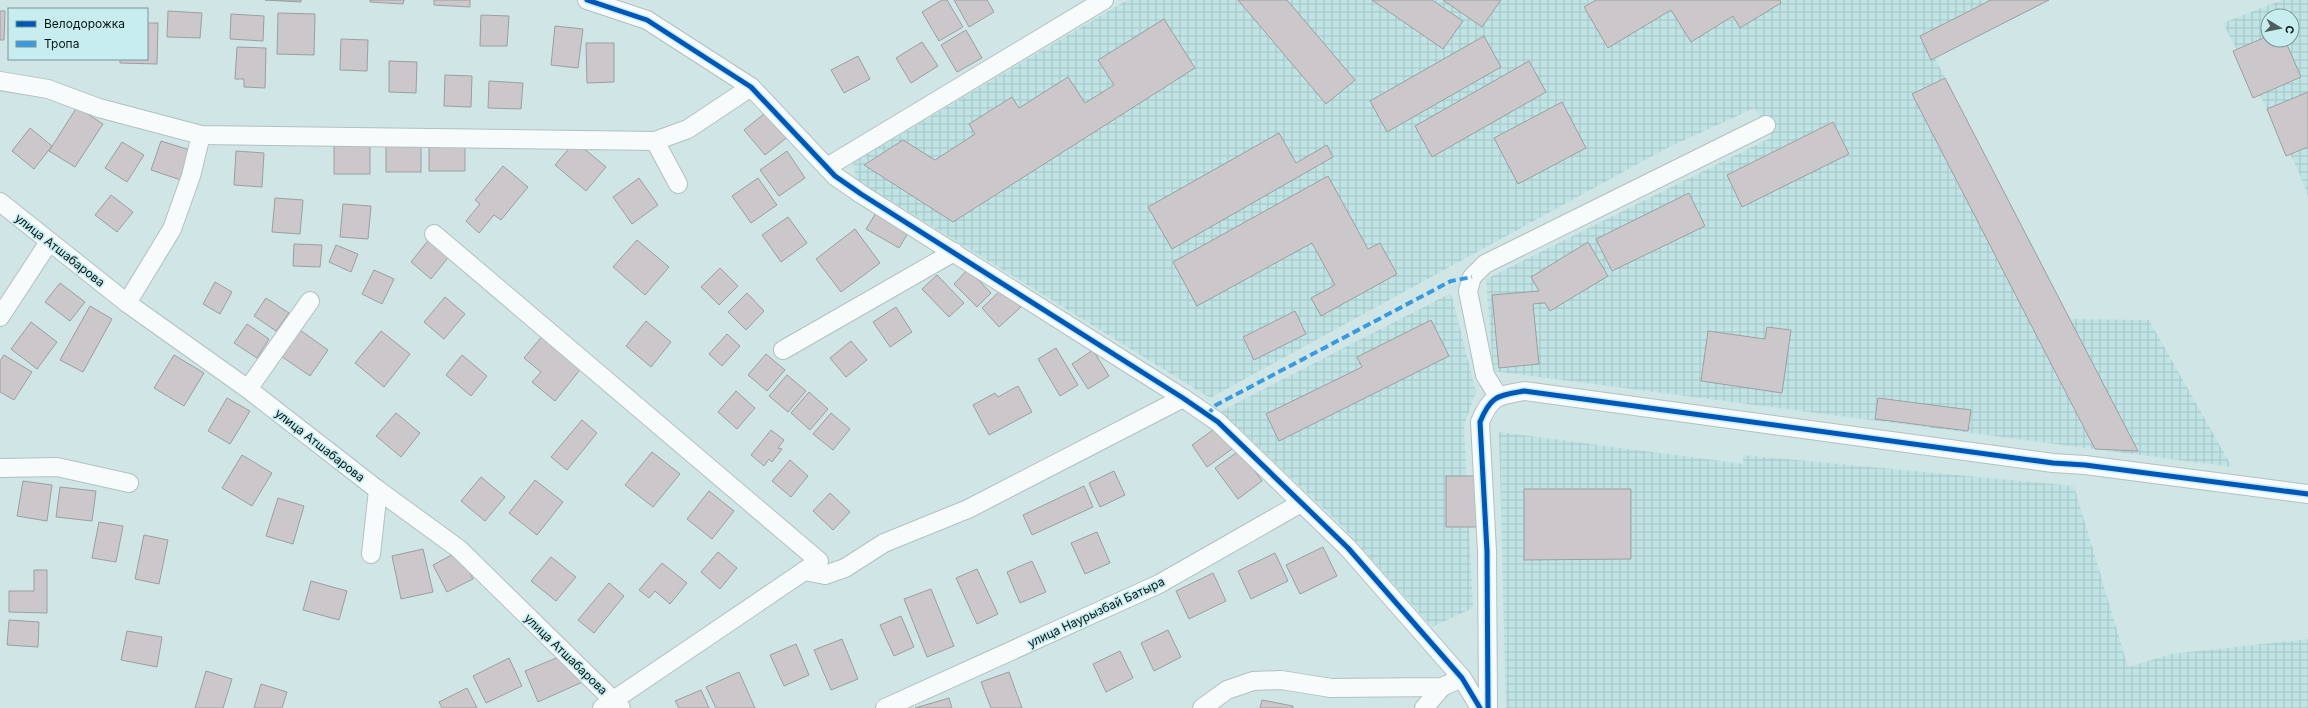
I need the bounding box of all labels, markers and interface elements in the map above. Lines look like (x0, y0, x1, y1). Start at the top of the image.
legend (8, 8, 148, 60)
north arrow (2260, 8, 2300, 48)
text: Велодорожка (44, 16, 125, 31)
text: С (2282, 25, 2297, 35)
text: Тропа (44, 36, 79, 51)
street label: улица Атшабарова (12, 210, 108, 290)
street label: улица Атшабарова (272, 405, 368, 485)
street label: улица Наурызбай Батыра (1025, 574, 1167, 650)
street label: улица Атшабарова (521, 610, 611, 698)

